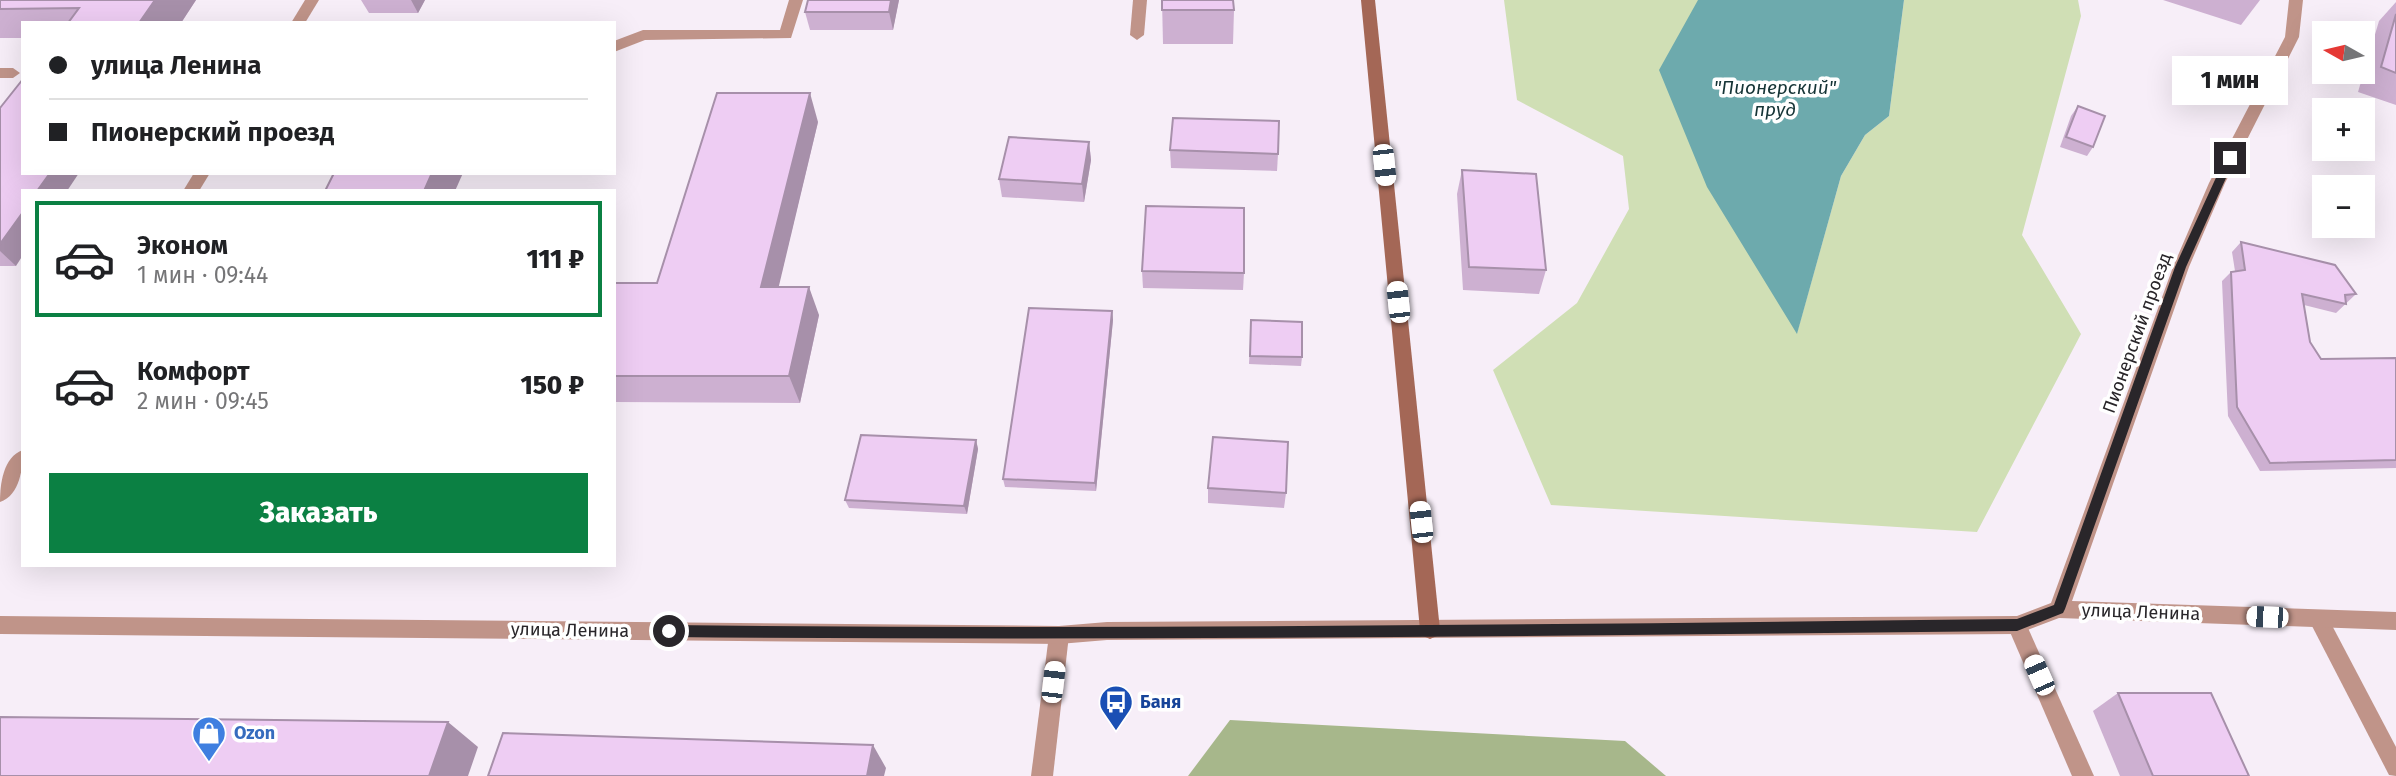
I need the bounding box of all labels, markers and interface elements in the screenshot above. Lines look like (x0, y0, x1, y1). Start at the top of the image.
north arrow (2312, 21, 2375, 84)
map controls (2312, 21, 2375, 238)
text: улица Ленина (91, 50, 262, 81)
callout: 1 мин (2172, 57, 2288, 106)
text: 1 мин (2201, 66, 2259, 94)
water label: "Пионерский" пруд (1714, 76, 1837, 121)
button: + (2312, 98, 2375, 161)
text: Пионерский проезд (91, 117, 334, 148)
route end (2214, 142, 2246, 174)
car (1372, 143, 1397, 187)
button: − (2312, 175, 2375, 238)
icon: car (53, 228, 116, 291)
text: Эконом (137, 230, 228, 261)
text: 111 ₽ (526, 244, 584, 275)
street label: Пионерский проезд (2098, 250, 2176, 416)
text: 1 мин · 09:44 (137, 261, 268, 289)
car (1386, 280, 1411, 324)
icon: car (53, 354, 116, 417)
text: Комфорт (137, 356, 250, 387)
text: 150 ₽ (520, 370, 584, 401)
text: 2 мин · 09:45 (137, 387, 269, 415)
button: Заказать (49, 473, 588, 553)
car (1409, 500, 1434, 544)
street label: улица Ленина (2081, 599, 2201, 625)
car (2246, 606, 2289, 628)
route start (653, 615, 685, 647)
street label: улица Ленина (511, 618, 629, 642)
car (2021, 652, 2058, 698)
car (1041, 660, 1066, 704)
bus stop icon: Баня (1097, 683, 1135, 732)
place label: Баня (1140, 691, 1181, 713)
shop icon: Ozon (190, 714, 228, 763)
place label: Ozon (234, 722, 275, 744)

